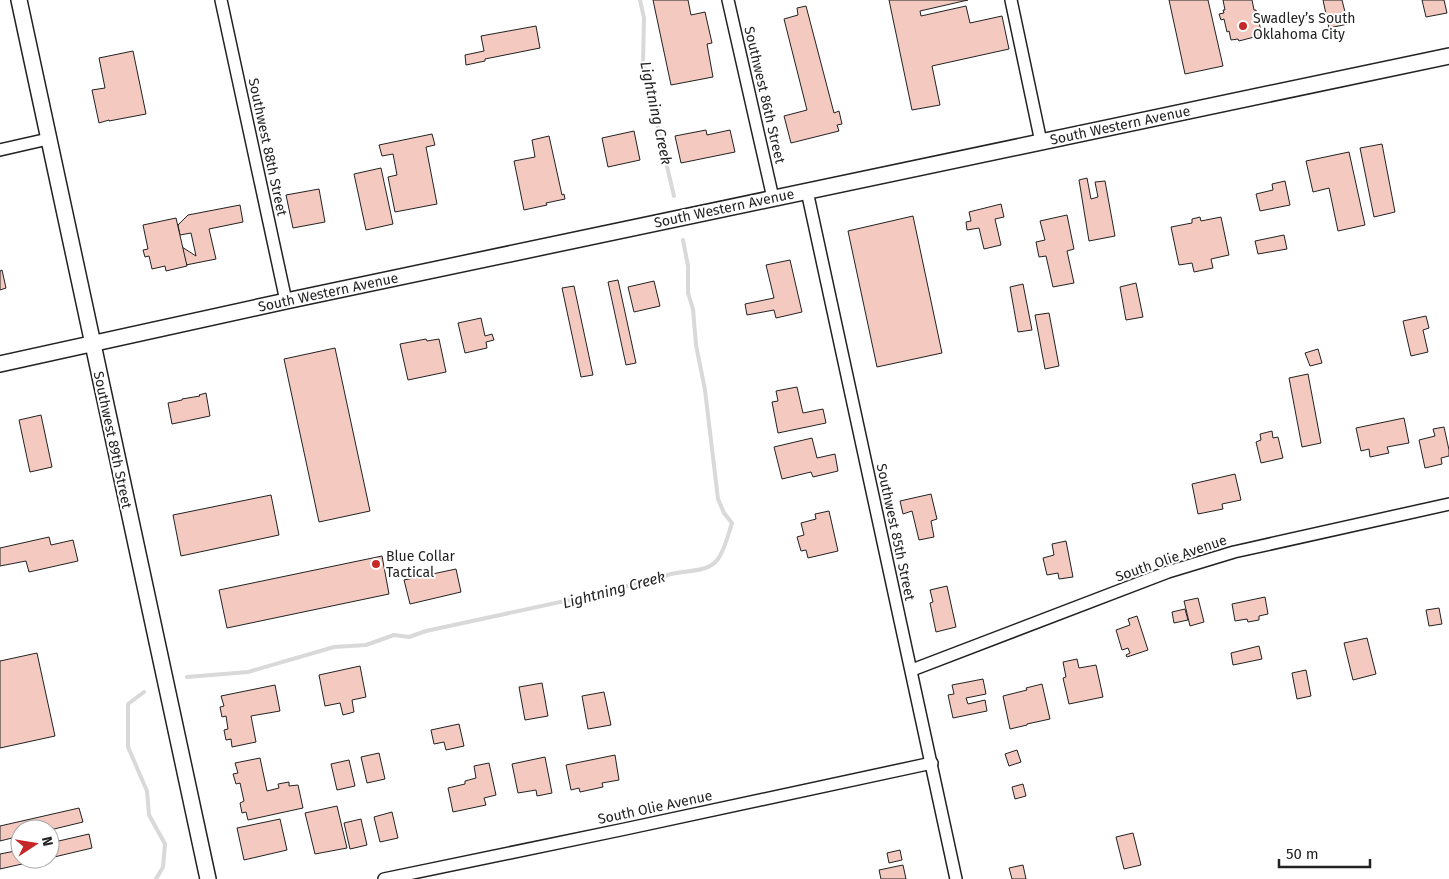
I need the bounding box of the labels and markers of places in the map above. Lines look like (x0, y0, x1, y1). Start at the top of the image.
place label: Swadley’s South Oklahoma City (1253, 10, 1356, 43)
marker: Swadley’s South Oklahoma City (1237, 20, 1249, 32)
place label: Blue Collar Tactical (386, 548, 456, 581)
marker: Blue Collar Tactical (370, 558, 382, 570)

